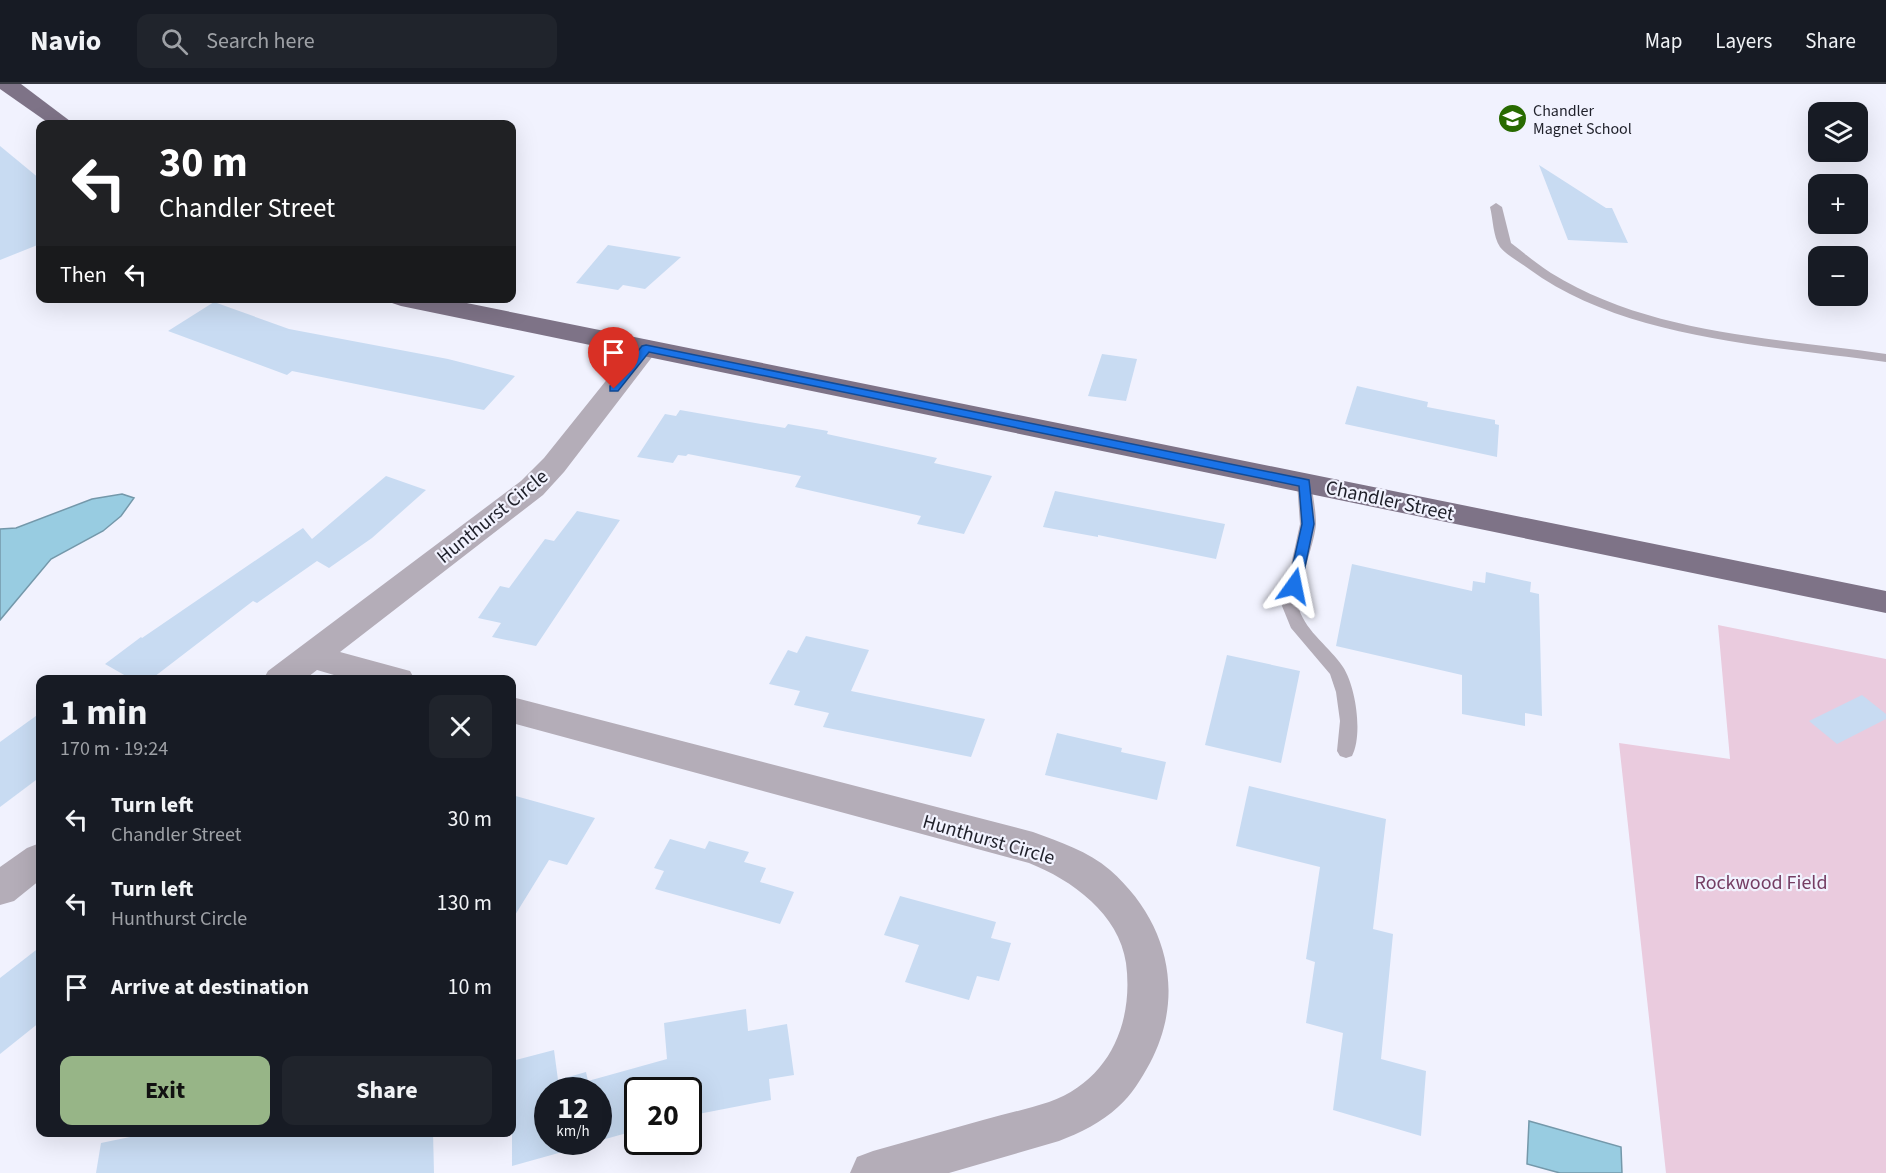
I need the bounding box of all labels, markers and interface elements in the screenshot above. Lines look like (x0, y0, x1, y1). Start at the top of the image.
search box (137, 14, 557, 68)
text: Navio (30, 21, 101, 61)
icon: search (158, 25, 191, 58)
text: Search here (206, 25, 315, 57)
text: Map (1645, 26, 1682, 56)
text: Layers (1715, 26, 1772, 56)
text: Share (1805, 26, 1856, 56)
place label: Chandler Magnet School (1533, 100, 1632, 140)
map controls (1808, 102, 1868, 306)
button: layers (1808, 102, 1868, 162)
school or university icon: Chandler Magnet School (1496, 103, 1528, 135)
text: 30 m (159, 133, 248, 193)
icon: left (60, 144, 138, 222)
button: + (1808, 174, 1868, 234)
text: Chandler Street (159, 189, 335, 228)
button: − (1808, 246, 1868, 306)
icon: left (119, 258, 152, 291)
text: Then (60, 259, 107, 291)
pin (588, 327, 639, 389)
icon: arrive (597, 336, 630, 369)
street label: Hunthurst Circle (431, 463, 554, 571)
street label: Chandler Street (1323, 474, 1457, 528)
position arrow (1262, 554, 1326, 618)
text: 1 min (60, 687, 148, 738)
button: close (429, 695, 492, 758)
text: 170 m · 19:24 (60, 735, 168, 763)
text: Turn left (111, 789, 193, 821)
icon: left (60, 803, 93, 836)
text: 30 m (447, 803, 492, 835)
street label: Hunthurst Circle (919, 808, 1058, 872)
text: Chandler Street (111, 821, 242, 849)
park label: Rockwood Field (1694, 869, 1828, 897)
text: Turn left (111, 873, 193, 905)
icon: left (60, 887, 93, 920)
text: 130 m (437, 887, 492, 919)
text: Hunthurst Circle (111, 905, 247, 933)
icon: arrive (60, 971, 93, 1004)
text: Arrive at destination (111, 971, 309, 1003)
text: 10 m (447, 971, 492, 1003)
button: Exit (60, 1056, 270, 1125)
button: Share (282, 1056, 492, 1125)
speed limit sign: 20 (624, 1077, 702, 1155)
text: 12 (557, 1087, 589, 1130)
text: km/h (556, 1121, 590, 1142)

